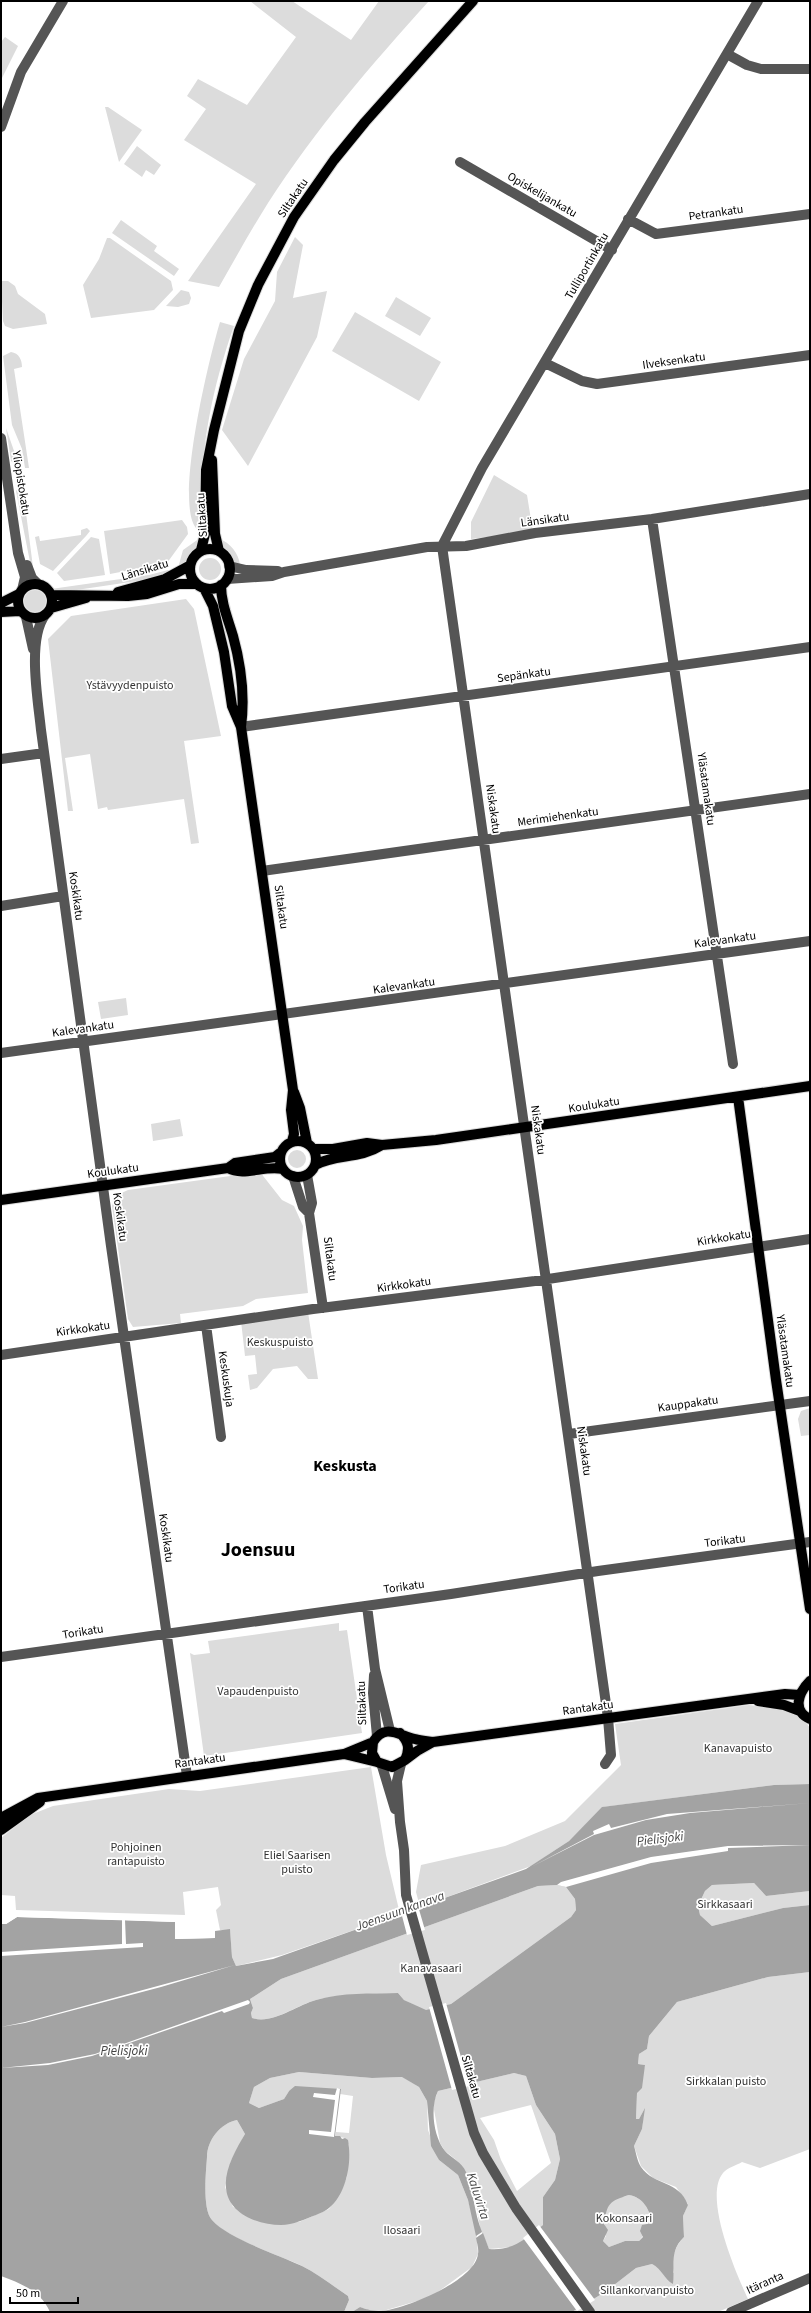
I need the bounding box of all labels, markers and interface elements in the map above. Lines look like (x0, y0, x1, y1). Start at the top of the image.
street label: Opiskelijankatu (504, 168, 580, 222)
street label: Siltakatu (273, 175, 313, 221)
street label: Petrankatu (687, 201, 745, 225)
street label: Tulliportinkatu (561, 229, 613, 303)
street label: Ilveksenkatu (641, 348, 707, 374)
street label: Yliopistokatu (7, 448, 35, 517)
street label: Siltakatu (192, 492, 212, 538)
street label: Länsikatu (520, 508, 570, 532)
street label: Länsikatu (119, 555, 171, 585)
street label: Sepänkatu (496, 663, 552, 687)
park label: Ystävyydenpuisto (85, 677, 174, 694)
street label: Yläsatamakatu (692, 750, 720, 827)
street label: Niskakatu (481, 783, 505, 835)
street label: Merimiehenkatu (516, 803, 600, 831)
street label: Koskikatu (64, 870, 88, 922)
street label: Siltakatu (269, 884, 293, 930)
street label: Kalevankatu (693, 927, 757, 953)
street label: Kalevankatu (372, 973, 436, 999)
street label: Kalevankatu (51, 1016, 115, 1042)
street label: Koulukatu (567, 1093, 621, 1117)
street label: Niskakatu (526, 1104, 550, 1156)
street label: Koulukatu (86, 1159, 140, 1183)
street label: Koskikatu (108, 1191, 132, 1243)
street label: Kirkkokatu (696, 1225, 752, 1251)
street label: Siltakatu (319, 1236, 341, 1282)
street label: Kirkkokatu (376, 1273, 432, 1297)
street label: Yläsatamakatu (771, 1312, 799, 1389)
street label: Kirkkokatu (55, 1317, 111, 1341)
park label: Keskuspuisto (247, 1334, 313, 1351)
street label: Keskuskuja (214, 1350, 238, 1408)
street label: Kauppakatu (657, 1391, 719, 1417)
street label: Niskakatu (572, 1425, 596, 1477)
district label: Keskusta (313, 1455, 377, 1477)
street label: Koskikatu (154, 1512, 178, 1564)
street label: Torikatu (703, 1530, 747, 1552)
district label: Joensuu (221, 1536, 295, 1564)
street label: Torikatu (382, 1576, 426, 1598)
street label: Torikatu (61, 1620, 105, 1644)
street label: Siltakatu (353, 1680, 371, 1726)
park label: Vapaudenpuisto (217, 1683, 299, 1700)
street label: Rantakatu (561, 1696, 615, 1720)
park label: Kanavapuisto (704, 1740, 772, 1757)
street label: Rantakatu (173, 1749, 227, 1773)
water label: Pielisjoki (636, 1827, 685, 1851)
park label: Pohjoinen rantapuisto (107, 1839, 165, 1870)
park label: Eliel Saarisen puisto (264, 1847, 330, 1878)
water label: Joensuun kanava (352, 1887, 447, 1936)
park label: Sirkkasaari (697, 1896, 753, 1913)
park label: Kanavasaari (400, 1960, 462, 1977)
water label: Pielisjoki (100, 2042, 148, 2060)
street label: Siltakatu (457, 2053, 485, 2101)
park label: Sirkkalan puisto (686, 2073, 766, 2090)
water label: Kaluvirta (462, 2170, 494, 2222)
park label: Kokonsaari (596, 2210, 652, 2227)
park label: Ilosaari (384, 2222, 421, 2239)
street label: Itäranta (744, 2267, 786, 2299)
scale bar (10, 2279, 78, 2305)
park label: Sillankorvanpuisto (600, 2282, 694, 2299)
text: 50 m (16, 2285, 40, 2302)

